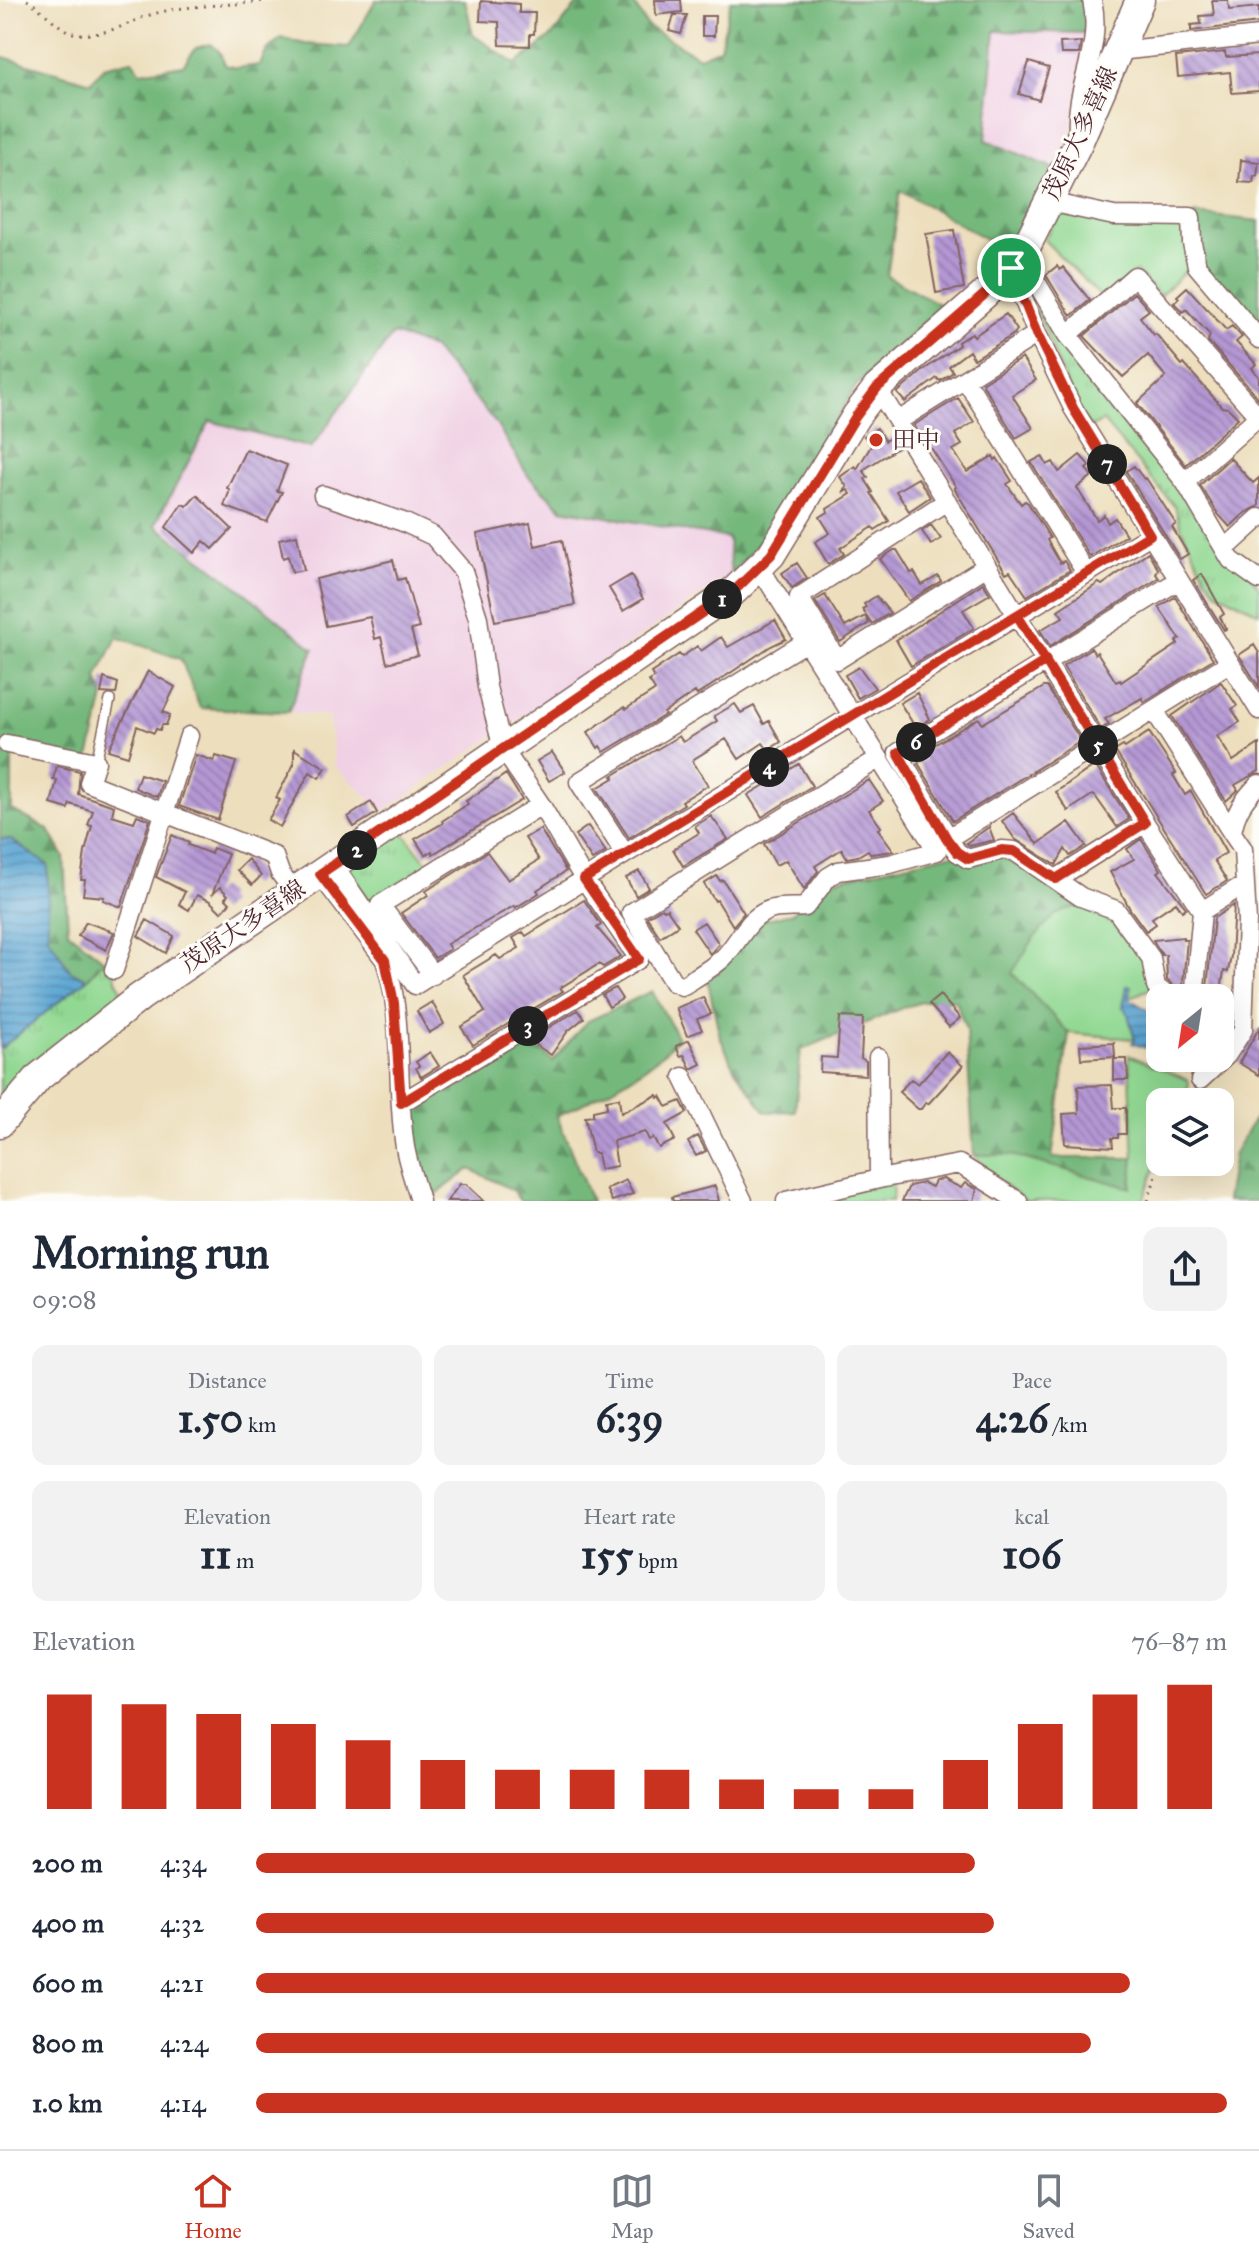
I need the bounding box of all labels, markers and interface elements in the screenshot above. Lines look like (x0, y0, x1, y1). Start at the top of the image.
street label: 茂原大多喜線 (1036, 61, 1124, 205)
pin (977, 234, 1045, 302)
icon: arrive (989, 246, 1033, 290)
place label: 田中 (892, 425, 940, 455)
marker: 田中 (867, 431, 885, 449)
pin: 7 (1087, 444, 1127, 484)
text: 7 (1101, 450, 1113, 477)
pin: 1 (702, 579, 742, 619)
text: 1 (718, 585, 726, 612)
pin: 6 (896, 722, 936, 762)
pin: 5 (1078, 725, 1118, 765)
text: 6 (910, 728, 922, 755)
text: 5 (1093, 731, 1103, 758)
pin: 4 (749, 747, 789, 787)
text: 4 (763, 753, 775, 780)
pin: 2 (337, 830, 377, 870)
text: 2 (352, 836, 362, 863)
street label: 茂原大多喜線 (175, 873, 311, 979)
north arrow (1146, 984, 1234, 1072)
map controls (1146, 984, 1234, 1176)
pin: 3 (508, 1006, 548, 1046)
text: 3 (524, 1012, 532, 1039)
button: layers (1146, 1088, 1234, 1176)
text: Morning run (32, 1226, 269, 1280)
button: share (1143, 1227, 1227, 1311)
text: 09:08 (32, 1283, 97, 1315)
text: Distance (188, 1367, 267, 1394)
text: Time (605, 1367, 654, 1394)
text: Pace (1012, 1367, 1052, 1394)
text: 1.50 (178, 1394, 243, 1443)
text: 6:39 (595, 1394, 664, 1443)
text: 4:26 (976, 1394, 1048, 1443)
text: km (243, 1411, 277, 1438)
text: /km (1048, 1411, 1088, 1438)
text: Elevation (183, 1503, 271, 1530)
text: Heart rate (583, 1503, 676, 1530)
text: kcal (1015, 1503, 1049, 1530)
text: 11 (200, 1530, 231, 1579)
text: 155 (581, 1530, 633, 1579)
text: 106 (1002, 1530, 1062, 1579)
text: m (231, 1547, 255, 1574)
text: bpm (633, 1547, 678, 1574)
text: Elevation (32, 1625, 135, 1657)
text: 76–87 m (1131, 1625, 1227, 1657)
text: 200 m (32, 1847, 103, 1879)
text: 4:34 (160, 1847, 206, 1879)
text: 400 m (32, 1907, 104, 1939)
text: 4:32 (160, 1907, 204, 1939)
text: 600 m (32, 1967, 103, 1999)
text: 4:21 (160, 1967, 204, 1999)
text: 800 m (32, 2027, 104, 2059)
text: 4:24 (160, 2027, 208, 2059)
text: 1.0 km (32, 2087, 102, 2119)
text: 4:14 (160, 2087, 206, 2119)
tab: Home (184, 2169, 242, 2244)
tab: Map (610, 2169, 654, 2244)
tab: Saved (1023, 2169, 1075, 2244)

